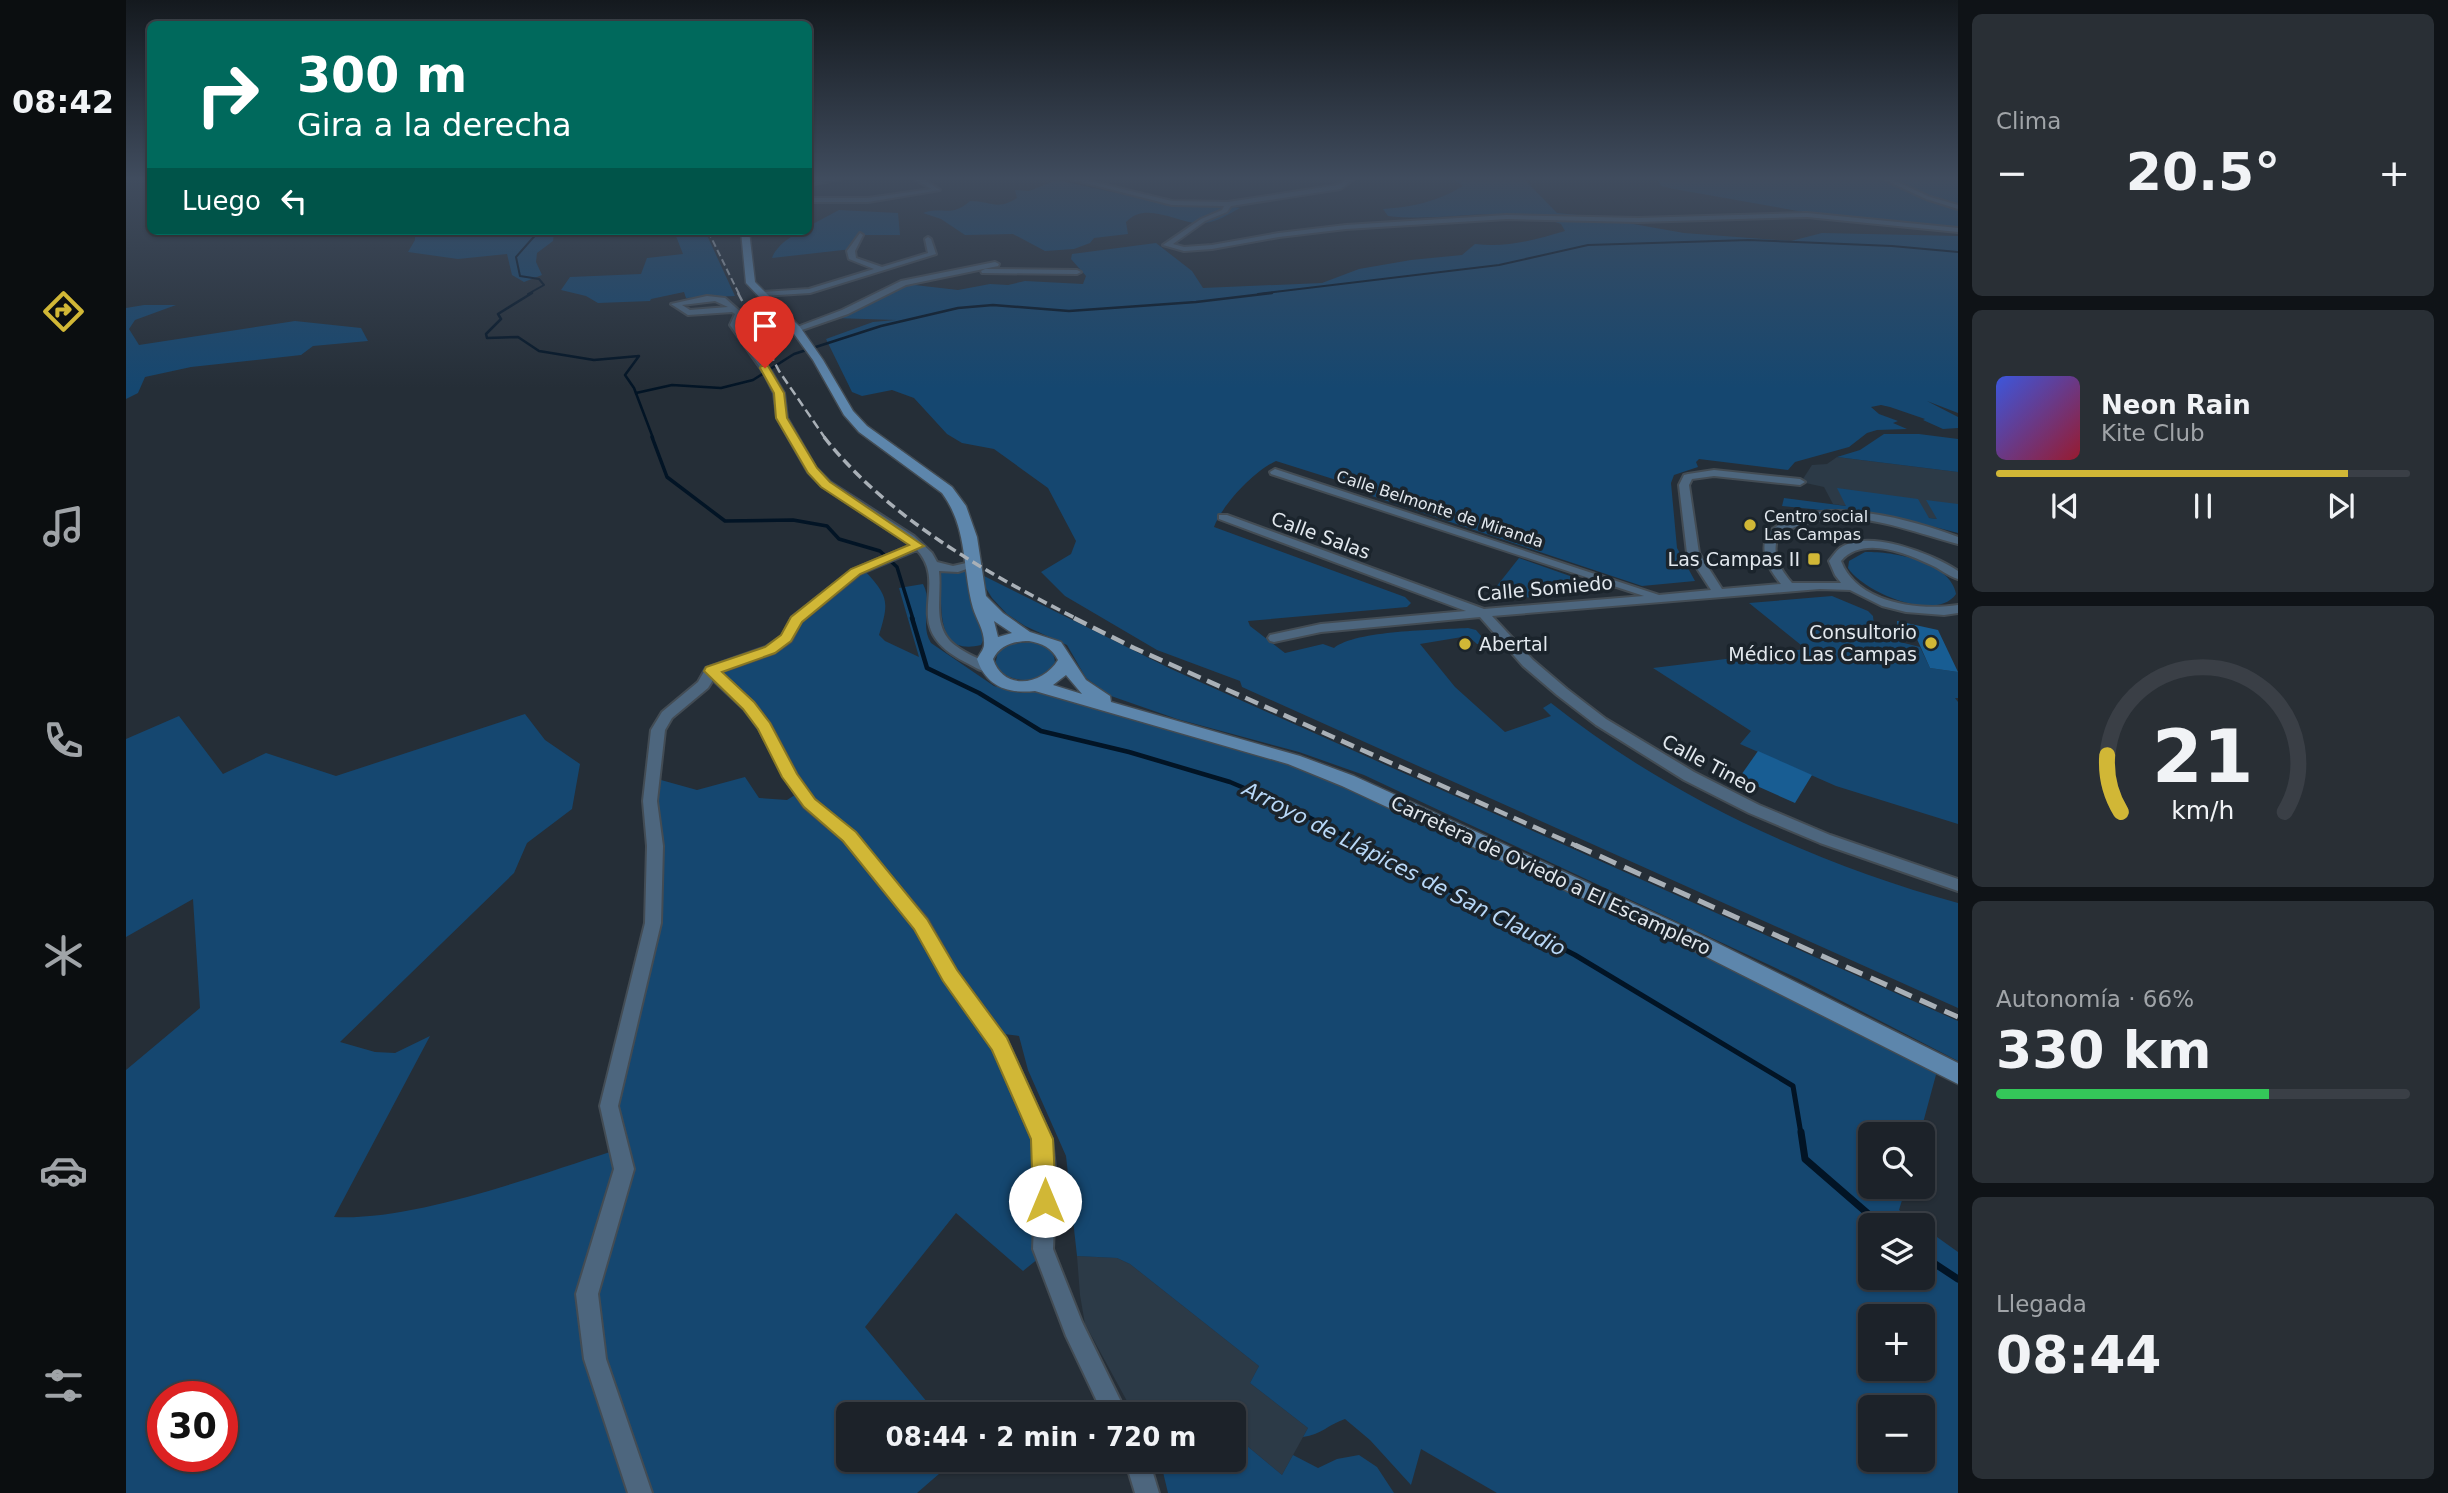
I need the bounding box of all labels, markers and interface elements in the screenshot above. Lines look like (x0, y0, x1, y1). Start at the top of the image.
text: 300 m (297, 47, 467, 104)
icon: right (182, 49, 273, 140)
text: 08:42 (12, 83, 114, 121)
text: Gira a la derecha (297, 106, 572, 144)
text: Clima (1996, 108, 2061, 134)
text: 20.5° (2126, 142, 2280, 202)
text: − (1996, 151, 2028, 195)
text: + (2378, 151, 2410, 195)
icon: left (275, 182, 313, 220)
text: Luego (182, 186, 261, 216)
icon: directions (39, 287, 88, 336)
pin (735, 296, 795, 368)
icon: arrive (746, 307, 784, 345)
text: Neon Rain (2101, 390, 2251, 420)
text: Kite Club (2101, 420, 2205, 446)
street label: Calle Belmonte de Miranda (1334, 466, 1546, 552)
icon: previous (2046, 487, 2084, 525)
icon: pause (2184, 487, 2222, 525)
icon: next (2322, 487, 2360, 525)
icon: music (39, 502, 88, 551)
street label: Calle Salas (1268, 507, 1374, 563)
place label: Centro social Las Campas (1764, 507, 1868, 544)
marker: Centro social Las Campas (1742, 517, 1758, 533)
place label: Las Campas II (1668, 548, 1800, 570)
marker: Las Campas II (1806, 551, 1822, 567)
street label: Calle Somiedo (1476, 571, 1614, 605)
place label: Consultorio Médico Las Campas (1728, 621, 1917, 665)
place label: Abertal (1479, 633, 1548, 655)
marker: Consultorio Médico Las Campas (1923, 635, 1939, 651)
marker: Abertal (1457, 636, 1473, 652)
text: 21 (2152, 715, 2254, 800)
icon: phone (39, 716, 88, 765)
street label: Calle Tineo (1659, 730, 1761, 798)
water label: Arroyo de Llápices de San Claudio (1237, 776, 1569, 961)
street label: Carretera de Oviedo a El Escamplero (1388, 791, 1714, 959)
text: km/h (2171, 796, 2235, 825)
icon: climate (39, 931, 88, 980)
text: Autonomía · 66% (1996, 986, 2194, 1012)
text: 330 km (1996, 1020, 2211, 1080)
map controls (1858, 1122, 1935, 1472)
button: search (1858, 1122, 1935, 1199)
icon: car (39, 1146, 88, 1195)
position arrow (1008, 1164, 1082, 1238)
button: layers (1858, 1213, 1935, 1290)
text: Llegada (1996, 1291, 2087, 1317)
button: + (1858, 1304, 1935, 1381)
text: 08:44 (1996, 1325, 2162, 1385)
icon: filters (39, 1361, 88, 1410)
speed limit sign: 30 (147, 1381, 238, 1472)
button: − (1858, 1395, 1935, 1472)
text: 08:44 · 2 min · 720 m (886, 1422, 1196, 1452)

